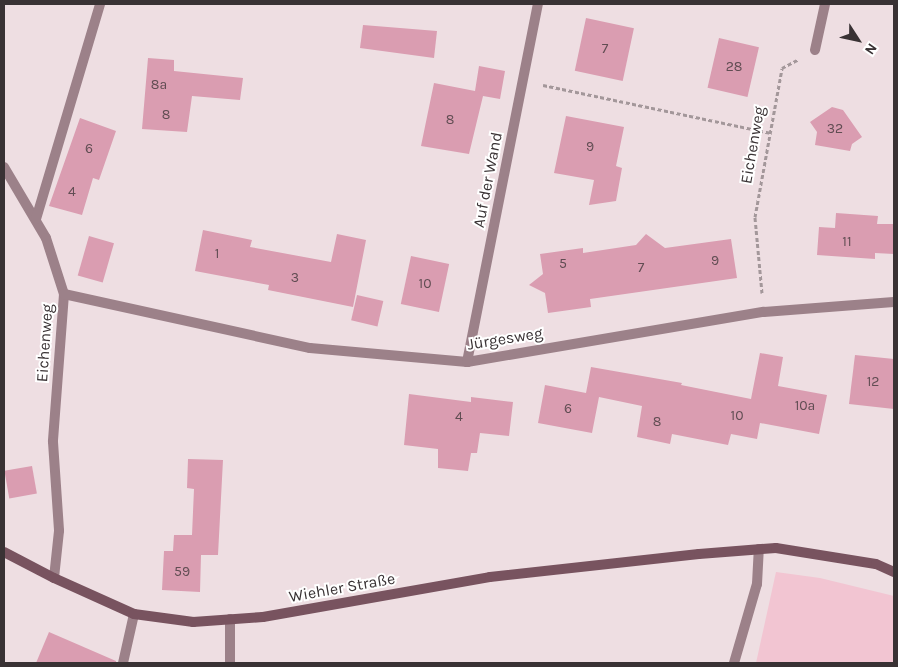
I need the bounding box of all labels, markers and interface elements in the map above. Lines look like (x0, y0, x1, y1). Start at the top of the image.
north arrow (833, 15, 883, 65)
text: N (861, 40, 881, 58)
house number: 7 (602, 41, 608, 57)
house number: 28 (726, 59, 742, 75)
house number: 8a (151, 77, 167, 93)
street label: Eichenweg (737, 105, 769, 185)
house number: 8 (162, 107, 170, 123)
house number: 8 (446, 112, 454, 128)
house number: 32 (827, 121, 843, 137)
street label: Auf der Wand (469, 130, 507, 230)
house number: 9 (586, 139, 594, 155)
house number: 6 (85, 141, 93, 157)
house number: 4 (68, 184, 76, 200)
house number: 11 (842, 234, 852, 250)
house number: 1 (215, 246, 219, 262)
house number: 9 (711, 253, 719, 269)
house number: 5 (559, 256, 567, 272)
house number: 7 (638, 260, 644, 276)
house number: 3 (291, 270, 299, 286)
house number: 10 (419, 276, 431, 292)
street label: Eichenweg (33, 303, 57, 383)
street label: Jürgesweg (466, 324, 544, 354)
house number: 12 (867, 374, 879, 390)
house number: 10a (795, 398, 815, 414)
house number: 6 (564, 401, 572, 417)
house number: 10 (731, 408, 743, 424)
house number: 4 (455, 409, 463, 425)
house number: 8 (653, 414, 661, 430)
house number: 59 (174, 564, 190, 580)
street label: Wiehler Straße (287, 569, 397, 607)

